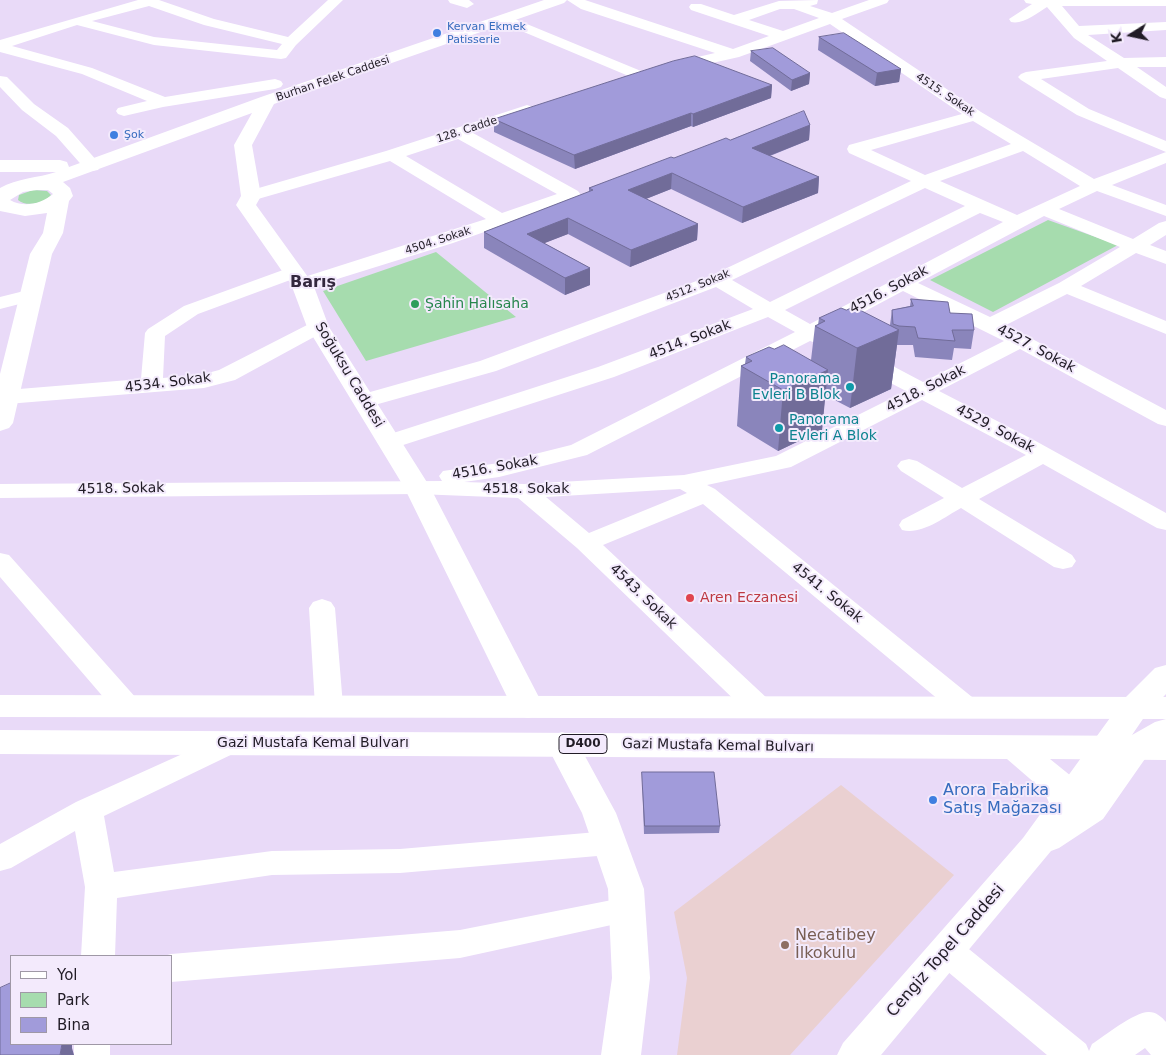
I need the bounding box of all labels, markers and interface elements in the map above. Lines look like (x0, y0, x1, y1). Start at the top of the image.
north arrow (1106, 10, 1156, 60)
place label: Kervan Ekmek Patisserie (447, 20, 526, 46)
marker: Kervan Ekmek Patisserie (431, 27, 443, 39)
text: K (1107, 31, 1125, 44)
street label: Burhan Felek Caddesi (275, 53, 391, 105)
street label: 4515. Sokak (913, 71, 977, 119)
street label: 128. Cadde (435, 114, 499, 146)
place label: Şok (124, 128, 144, 142)
marker: Şok (108, 129, 120, 141)
street label: 4504. Sokak (404, 224, 472, 258)
street label: 4516. Sokak (847, 262, 931, 318)
street label: 4512. Sokak (664, 267, 732, 305)
district label: Barış (290, 273, 336, 293)
place label: Şahin Halısaha (425, 296, 529, 312)
marker: Şahin Halısaha (409, 298, 421, 310)
street label: 4514. Sokak (647, 317, 733, 363)
street label: Soğuksu Caddesi (311, 319, 387, 431)
street label: 4527. Sokak (994, 321, 1078, 377)
street label: 4518. Sokak (884, 362, 968, 416)
street label: 4534. Sokak (124, 369, 212, 397)
place label: Panorama Evleri B Blok (752, 371, 840, 404)
marker: Panorama Evleri B Blok (844, 381, 856, 393)
street label: 4529. Sokak (953, 401, 1037, 457)
place label: Panorama Evleri A Blok (789, 412, 877, 444)
marker: Panorama Evleri A Blok (773, 422, 785, 434)
street label: 4516. Sokak (451, 452, 539, 484)
street label: 4518. Sokak (78, 480, 164, 498)
street label: 4518. Sokak (483, 481, 569, 497)
street label: 4541. Sokak (788, 559, 866, 627)
street label: 4543. Sokak (606, 561, 680, 633)
place label: Aren Eczanesi (700, 590, 798, 606)
marker: Aren Eczanesi (684, 592, 696, 604)
road number: D400 (559, 734, 607, 754)
street label: Gazi Mustafa Kemal Bulvarı (217, 735, 409, 751)
street label: Gazi Mustafa Kemal Bulvarı (622, 736, 814, 756)
place label: Arora Fabrika Satış Mağazası (943, 781, 1062, 819)
marker: Arora Fabrika Satış Mağazası (927, 794, 939, 806)
street label: Cengiz Topel Caddesi (883, 881, 1009, 1021)
place label: Necatibey İlkokulu (795, 926, 876, 964)
marker: Necatibey İlkokulu (779, 939, 791, 951)
legend (10, 955, 172, 1045)
text: Yol (57, 966, 78, 984)
text: Park (57, 991, 89, 1009)
text: Bina (57, 1016, 90, 1034)

